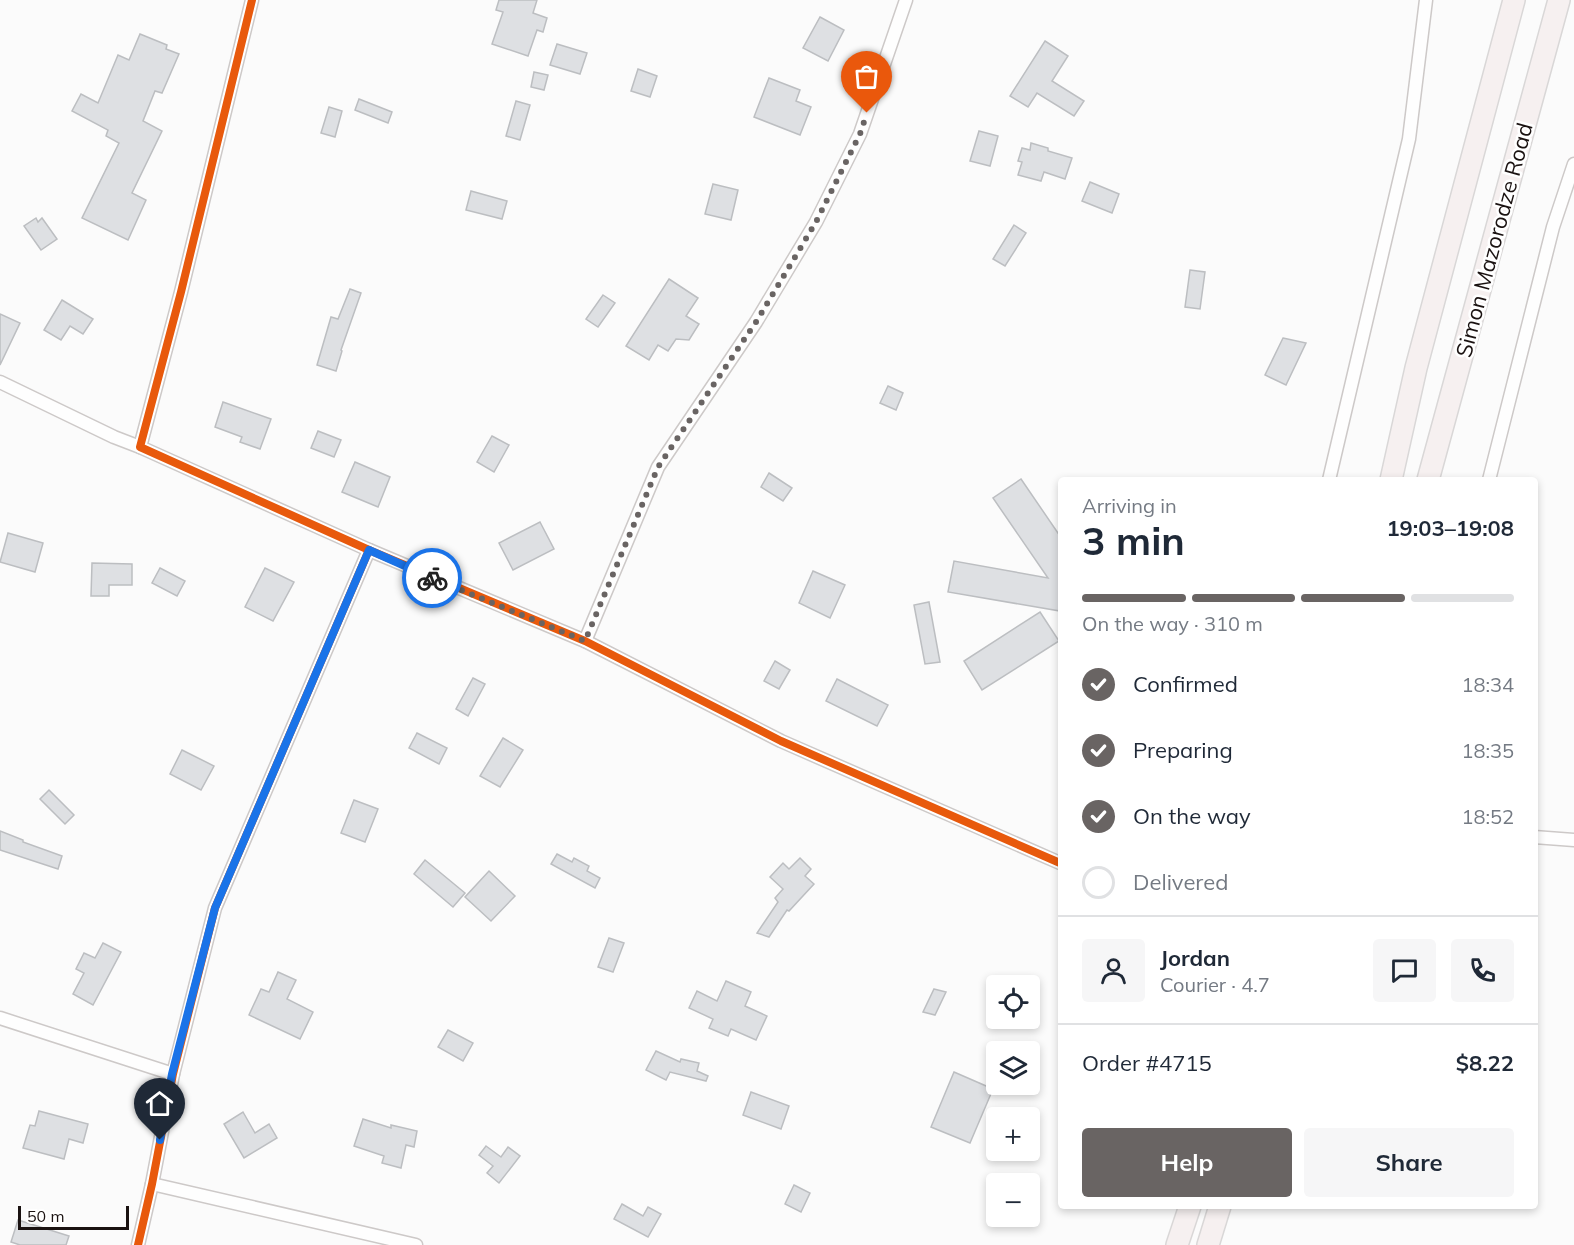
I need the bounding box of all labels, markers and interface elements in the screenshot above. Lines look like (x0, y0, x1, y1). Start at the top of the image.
pin (841, 51, 892, 113)
icon: bag (850, 60, 883, 93)
street label: Simon Mazorodze Road (1449, 120, 1539, 360)
text: Arriving in (1082, 493, 1177, 518)
text: 19:03–19:08 (1386, 514, 1514, 542)
text: 3 min (1082, 516, 1185, 565)
courier (402, 548, 462, 608)
icon: bike (416, 562, 449, 595)
text: On the way · 310 m (1082, 611, 1263, 636)
icon: check (1082, 668, 1115, 701)
text: Confirmed (1133, 670, 1238, 698)
text: 18:34 (1461, 672, 1514, 697)
icon: check (1082, 734, 1115, 767)
text: Preparing (1133, 736, 1233, 764)
text: 18:35 (1461, 738, 1514, 763)
icon: check (1082, 800, 1115, 833)
text: On the way (1133, 802, 1251, 830)
text: 18:52 (1461, 804, 1514, 829)
text: Delivered (1133, 868, 1228, 896)
button: person (1082, 939, 1145, 1002)
button: chat (1373, 939, 1436, 1002)
button: phone (1451, 939, 1514, 1002)
text: Jordan (1160, 944, 1230, 972)
text: Courier · 4.7 (1160, 972, 1270, 997)
map controls (986, 975, 1040, 1227)
button: locate (986, 975, 1040, 1029)
button: layers (986, 1041, 1040, 1095)
text: Order #4715 (1082, 1049, 1212, 1077)
text: $8.22 (1456, 1049, 1514, 1077)
pin (134, 1078, 185, 1140)
icon: home (143, 1087, 176, 1120)
button: + (986, 1107, 1040, 1161)
button: Help (1082, 1128, 1292, 1197)
button: Share (1304, 1128, 1514, 1197)
button: − (986, 1173, 1040, 1227)
scale bar (18, 1203, 129, 1230)
text: 50 m (27, 1206, 64, 1226)

